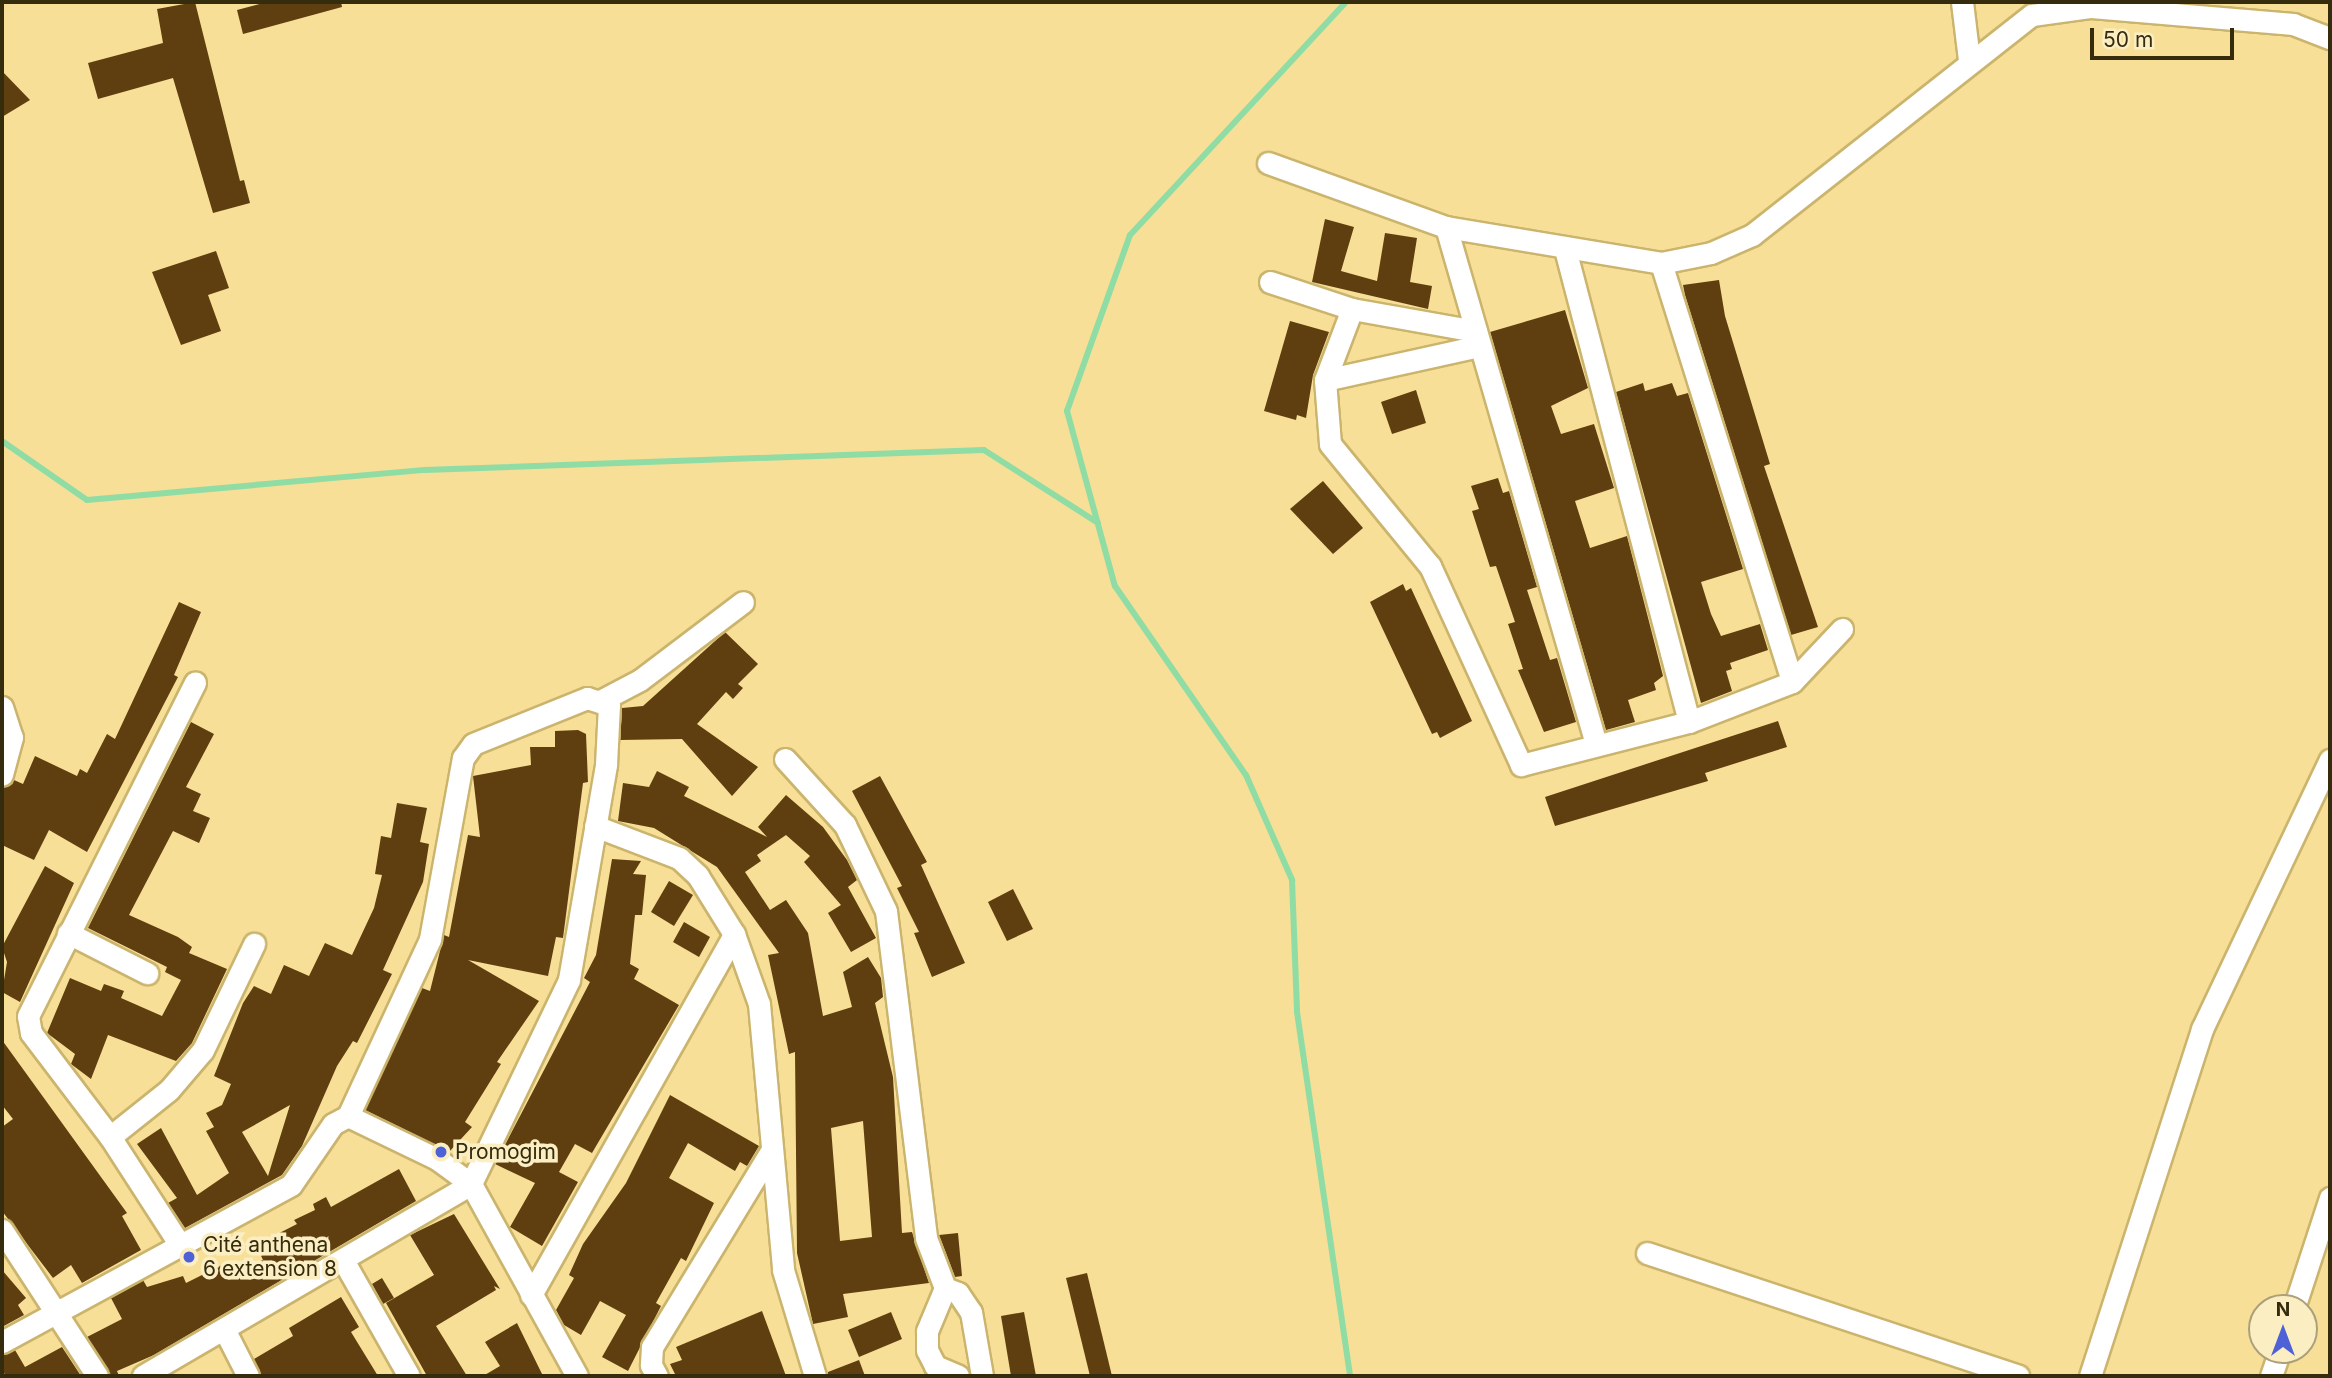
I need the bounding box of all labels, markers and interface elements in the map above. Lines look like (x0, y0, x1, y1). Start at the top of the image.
scale bar (2094, 14, 2238, 58)
text: 50 m (2103, 27, 2153, 52)
place label: Promogim (455, 1139, 556, 1165)
marker: Promogim (433, 1144, 449, 1160)
place label: Cité anthena 6 extension 8 (203, 1232, 337, 1282)
marker: Cité anthena 6 extension 8 (181, 1249, 197, 1265)
north arrow (2248, 1294, 2318, 1364)
text: N (2276, 1298, 2290, 1321)

